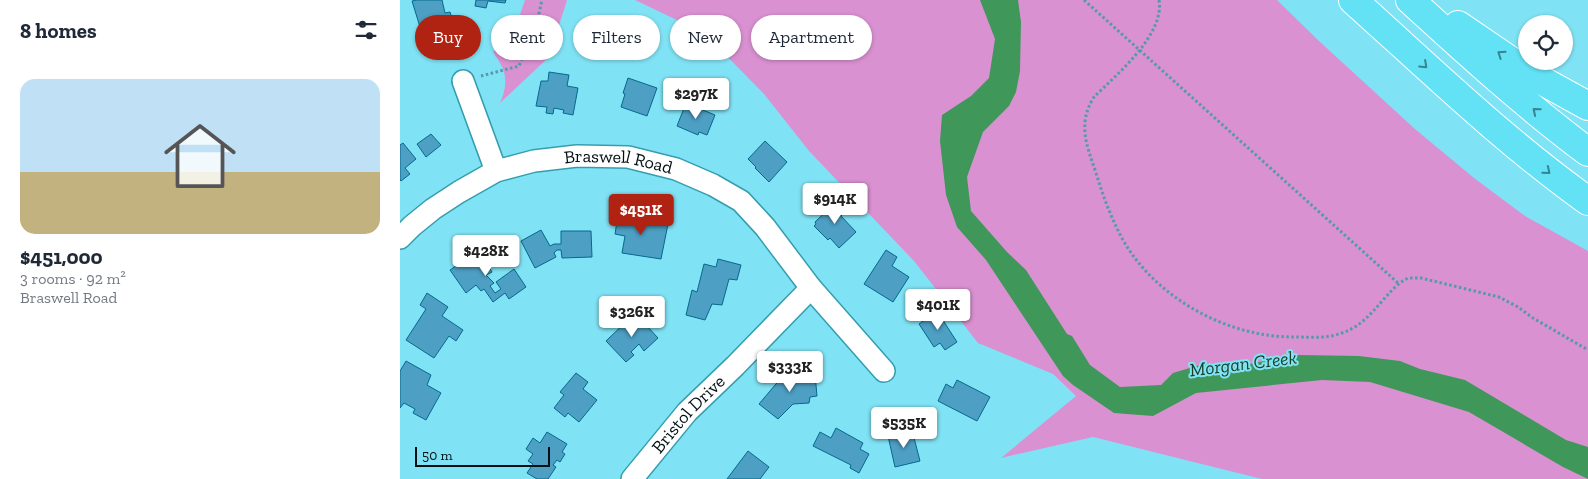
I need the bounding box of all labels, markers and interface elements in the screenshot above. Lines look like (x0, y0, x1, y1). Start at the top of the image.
chip: Buy (415, 15, 481, 60)
chip: Rent (491, 15, 563, 60)
chip: Filters (573, 15, 660, 60)
chip: New (670, 15, 741, 60)
chip: Apartment (751, 15, 872, 60)
map controls (1518, 15, 1573, 70)
button: locate (1518, 15, 1573, 70)
icon: filters (352, 16, 380, 44)
text: 8 homes (20, 18, 97, 43)
one-way arrow (1497, 51, 1507, 60)
one-way arrow (1419, 59, 1428, 68)
pin: $297K (661, 78, 731, 120)
text: $297K (674, 84, 718, 103)
one-way arrow (1533, 109, 1542, 117)
icon: home (155, 111, 245, 201)
street label: Braswell Road (563, 145, 675, 179)
one-way arrow (1541, 166, 1550, 174)
pin: $914K (800, 182, 870, 225)
text: $914K (814, 189, 856, 208)
pin: $451K (606, 194, 676, 236)
text: $451K (620, 200, 662, 219)
pin: $428K (451, 234, 521, 277)
text: $428K (464, 241, 508, 260)
text: $451,000 (20, 244, 103, 269)
text: 3 rooms · 92 m² (20, 269, 126, 288)
text: Braswell Road (20, 288, 117, 307)
pin: $401K (903, 288, 973, 331)
text: $401K (916, 295, 960, 314)
pin: $326K (597, 296, 667, 338)
text: $326K (610, 302, 654, 321)
water label: Morgan Creek (1188, 345, 1298, 382)
pin: $333K (755, 350, 825, 393)
text: $333K (768, 357, 812, 376)
street label: Bristol Drive (647, 370, 730, 458)
pin: $535K (869, 406, 939, 449)
text: $535K (882, 413, 926, 432)
scale bar (415, 444, 550, 467)
text: 50 m (422, 447, 453, 464)

